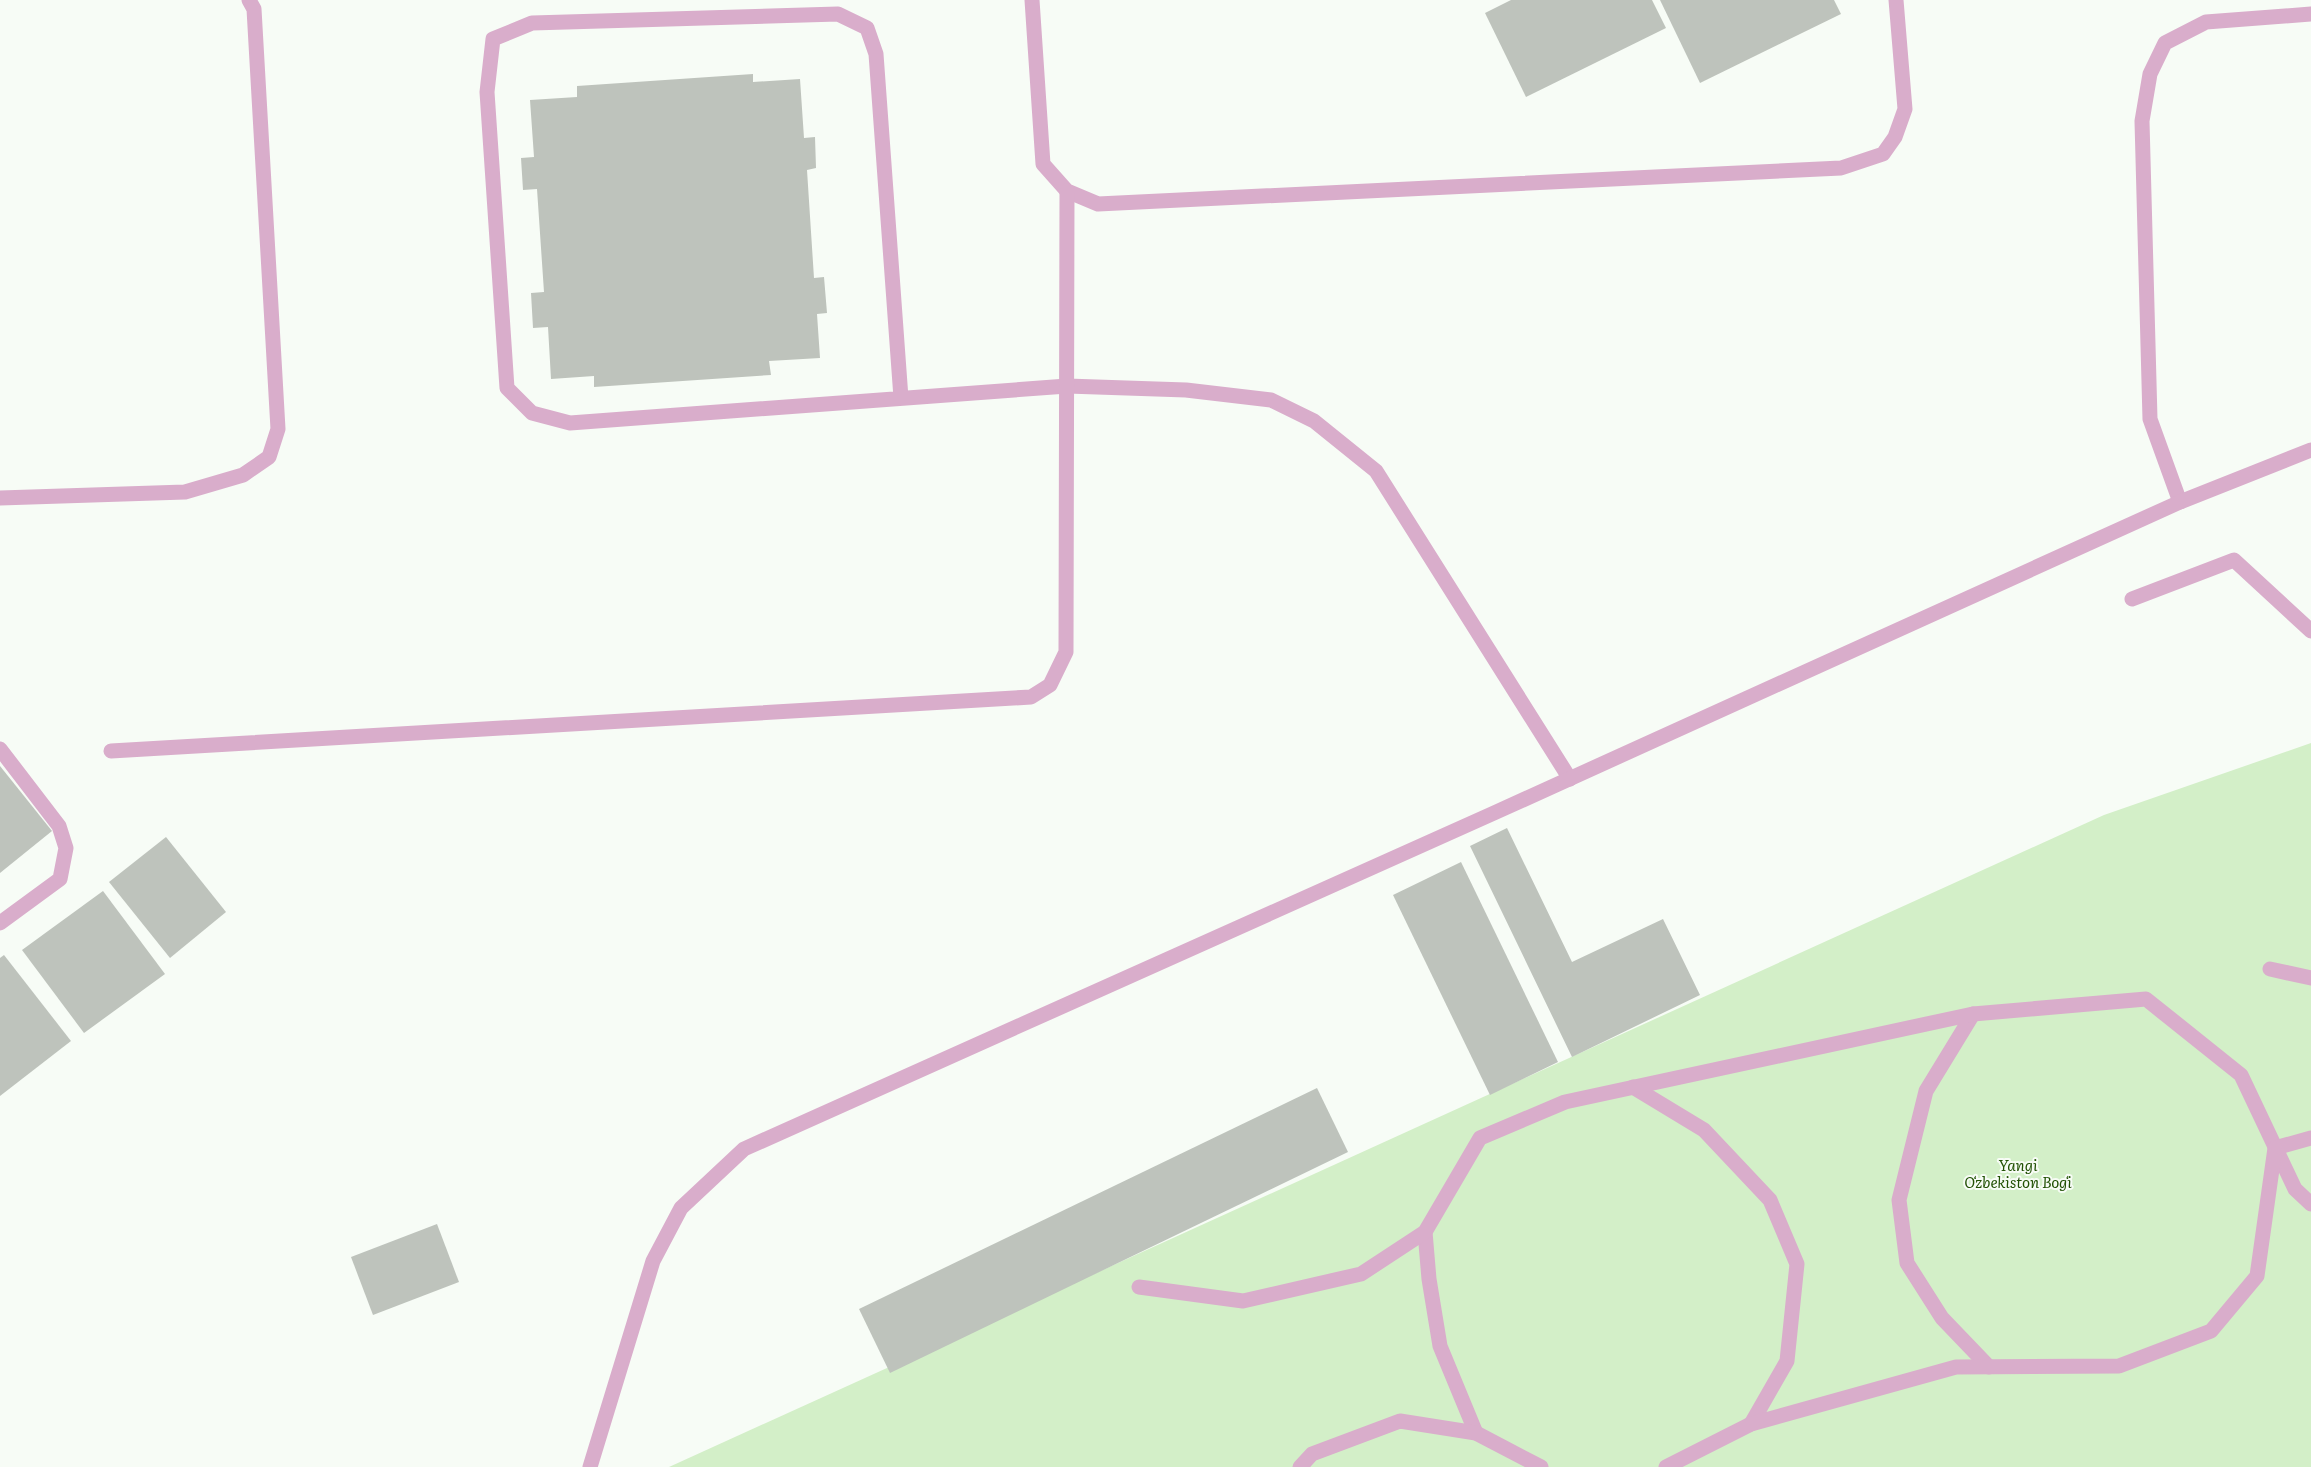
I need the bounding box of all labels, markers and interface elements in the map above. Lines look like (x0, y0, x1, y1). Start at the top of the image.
park label: Yangi Oʻzbekiston Bogʻi (1964, 1153, 2072, 1193)

